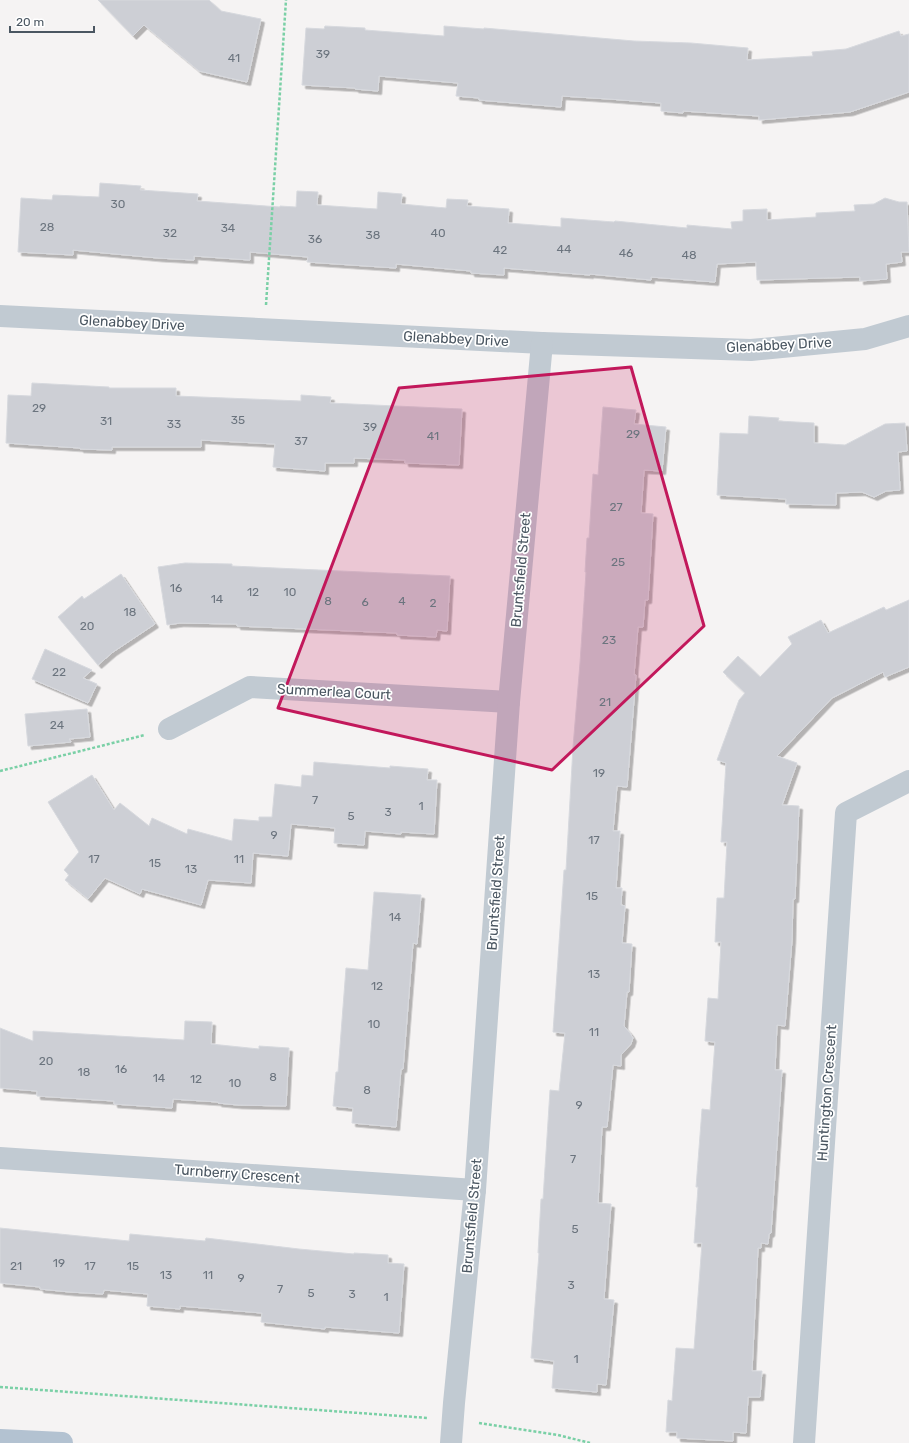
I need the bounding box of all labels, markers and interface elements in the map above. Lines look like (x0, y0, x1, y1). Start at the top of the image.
scale bar (10, 8, 94, 34)
text: 20 m (16, 15, 44, 29)
house number: 39 (316, 47, 330, 61)
house number: 41 (228, 51, 240, 65)
house number: 30 (111, 197, 125, 211)
house number: 28 (40, 220, 54, 234)
house number: 34 (221, 221, 236, 235)
house number: 32 (163, 226, 177, 240)
house number: 40 (430, 226, 446, 240)
house number: 38 (366, 228, 380, 242)
house number: 36 (308, 232, 322, 246)
house number: 44 (557, 242, 572, 256)
house number: 42 (493, 243, 507, 257)
house number: 46 (619, 246, 633, 260)
house number: 48 (681, 248, 697, 262)
street label: Glenabbey Drive (79, 312, 185, 334)
street label: Glenabbey Drive (403, 328, 509, 350)
street label: Glenabbey Drive (726, 334, 832, 356)
house number: 29 (32, 401, 46, 415)
house number: 35 (231, 413, 245, 427)
house number: 31 (100, 414, 112, 428)
house number: 33 (167, 417, 181, 431)
house number: 39 (363, 420, 377, 434)
house number: 29 (626, 427, 640, 441)
house number: 41 (427, 429, 439, 443)
house number: 37 (294, 434, 308, 448)
house number: 27 (609, 500, 623, 514)
street label: Bruntsfield Street (508, 511, 535, 628)
house number: 25 (611, 555, 625, 569)
house number: 16 (170, 581, 182, 595)
house number: 12 (247, 585, 259, 599)
house number: 10 (284, 585, 296, 599)
house number: 14 (211, 592, 224, 606)
house number: 8 (324, 594, 332, 608)
house number: 4 (398, 594, 406, 608)
house number: 6 (361, 595, 369, 609)
house number: 2 (429, 596, 437, 610)
house number: 18 (124, 605, 136, 619)
house number: 20 (80, 619, 94, 633)
house number: 23 (602, 633, 616, 647)
house number: 22 (52, 665, 66, 679)
street label: Summerlea Court (277, 681, 392, 704)
house number: 21 (599, 695, 611, 709)
house number: 24 (50, 718, 65, 732)
house number: 19 (593, 766, 605, 780)
house number: 7 (312, 793, 318, 807)
house number: 1 (418, 799, 424, 813)
house number: 3 (384, 805, 392, 819)
house number: 5 (347, 809, 355, 823)
house number: 9 (270, 828, 278, 842)
house number: 17 (588, 833, 600, 847)
street label: Bruntsfield Street (484, 834, 509, 951)
house number: 17 (88, 852, 100, 866)
house number: 11 (234, 852, 244, 866)
house number: 15 (149, 856, 161, 870)
house number: 13 (185, 862, 197, 876)
house number: 15 (586, 889, 598, 903)
house number: 14 (389, 910, 402, 924)
house number: 13 (588, 967, 600, 981)
house number: 12 (371, 979, 383, 993)
house number: 10 (368, 1017, 380, 1031)
street label: Huntington Crescent (814, 1024, 840, 1162)
house number: 11 (589, 1025, 599, 1039)
house number: 20 (39, 1054, 53, 1068)
house number: 16 (115, 1062, 127, 1076)
house number: 18 (78, 1065, 90, 1079)
house number: 8 (269, 1070, 277, 1084)
house number: 14 (153, 1071, 166, 1085)
house number: 12 (190, 1072, 202, 1086)
house number: 10 (229, 1076, 241, 1090)
house number: 8 (363, 1083, 371, 1097)
house number: 9 (575, 1098, 583, 1112)
house number: 7 (570, 1152, 576, 1166)
street label: Bruntsfield Street (459, 1157, 486, 1274)
street label: Turnberry Crescent (174, 1161, 301, 1187)
house number: 5 (571, 1222, 579, 1236)
house number: 19 (53, 1256, 65, 1270)
house number: 21 (10, 1259, 22, 1273)
house number: 17 (84, 1259, 96, 1273)
house number: 15 (127, 1259, 139, 1273)
house number: 13 (160, 1268, 172, 1282)
house number: 11 (203, 1268, 213, 1282)
house number: 9 (237, 1271, 245, 1285)
house number: 3 (567, 1278, 575, 1292)
house number: 7 (277, 1282, 283, 1296)
house number: 5 (307, 1286, 315, 1300)
house number: 3 (348, 1287, 356, 1301)
house number: 1 (383, 1290, 389, 1304)
house number: 1 (573, 1352, 579, 1366)

